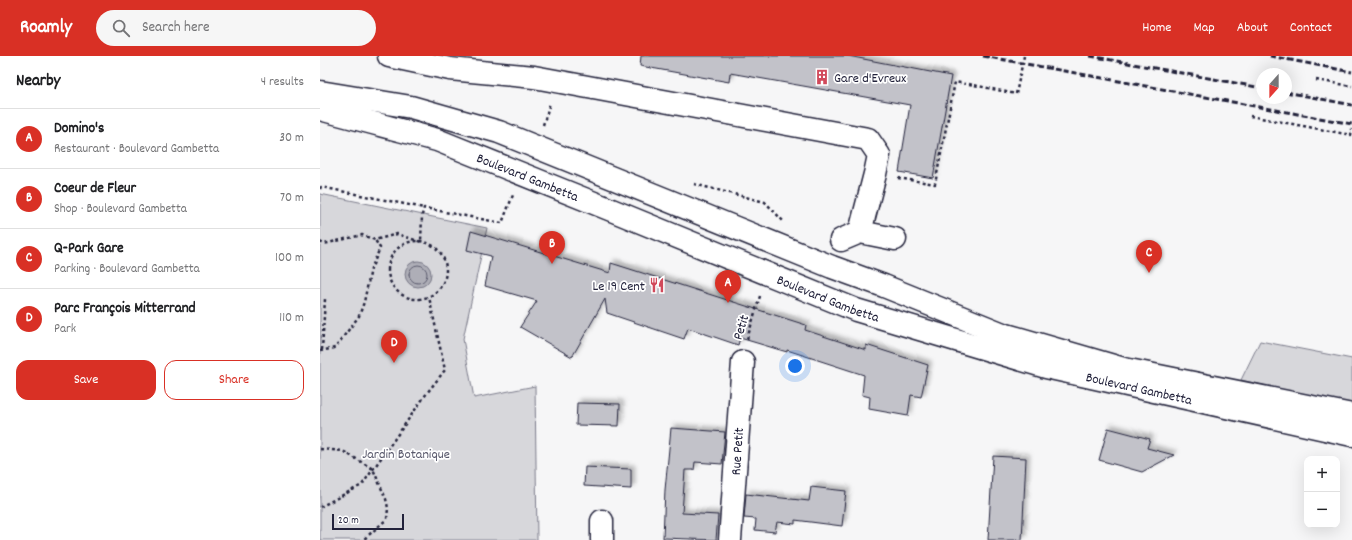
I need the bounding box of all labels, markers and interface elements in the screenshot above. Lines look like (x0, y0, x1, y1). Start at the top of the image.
search box (96, 10, 376, 46)
text: Roamly (20, 15, 72, 42)
icon: search (110, 17, 132, 39)
text: Search here (142, 17, 210, 39)
text: Home (1142, 18, 1171, 38)
text: Map (1193, 18, 1215, 38)
text: About (1237, 18, 1268, 38)
text: Contact (1290, 18, 1332, 38)
building icon: Gare d'Evreux (813, 68, 831, 86)
north arrow (1256, 68, 1292, 104)
place label: Gare d'Evreux (834, 69, 906, 89)
text: Nearby (16, 70, 60, 94)
text: 4 results (261, 73, 304, 92)
text: Domino's (54, 118, 104, 140)
text: A (25, 129, 33, 148)
text: 30 m (279, 129, 304, 148)
text: Restaurant · Boulevard Gambetta (54, 140, 219, 159)
street label: Boulevard Gambetta (473, 149, 582, 208)
text: Coeur de Fleur (54, 178, 136, 200)
text: B (26, 189, 32, 208)
text: 70 m (280, 189, 304, 208)
text: Shop · Boulevard Gambetta (54, 200, 187, 219)
pin: B (539, 231, 565, 264)
text: Q-Park Gare (54, 238, 124, 260)
pin: C (1136, 240, 1162, 273)
text: C (26, 249, 32, 268)
text: 100 m (275, 249, 304, 268)
text: Parking · Boulevard Gambetta (54, 260, 200, 279)
pin: A (715, 270, 741, 303)
street label: Boulevard Gambetta (773, 271, 882, 328)
restaurant icon: Le 19 Cent (648, 276, 666, 294)
place label: Le 19 Cent (593, 277, 645, 297)
text: Parc François Mitterrand (54, 298, 196, 320)
text: D (26, 309, 32, 328)
text: 110 m (279, 309, 304, 328)
street label: Petit (729, 313, 755, 343)
text: Park (54, 320, 76, 339)
pin: D (381, 330, 407, 363)
your location (785, 356, 805, 376)
button: Save (16, 360, 156, 400)
button: Share (164, 360, 304, 400)
street label: Boulevard Gambetta (1084, 368, 1194, 411)
street label: Rue Petit (727, 427, 750, 476)
park label: Jardin Botanique (362, 445, 450, 465)
map controls (1304, 456, 1340, 528)
button: + (1304, 456, 1340, 492)
button: − (1304, 492, 1340, 528)
scale bar (332, 512, 404, 531)
text: 20 m (338, 513, 359, 529)

